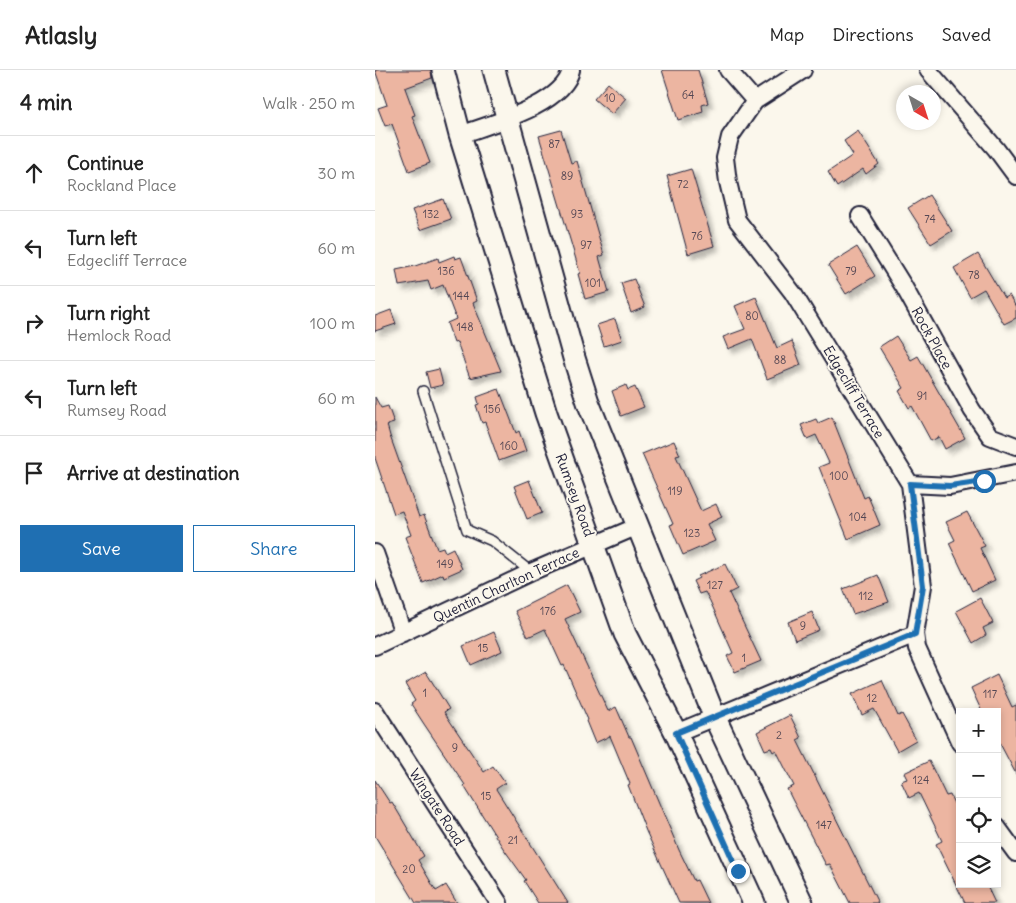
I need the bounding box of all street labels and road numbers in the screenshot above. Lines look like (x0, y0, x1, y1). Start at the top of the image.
street label: Rock Place (908, 304, 956, 372)
street label: Edgecliff Terrace (819, 342, 889, 442)
street label: Rumsey Road (552, 451, 598, 539)
street label: Quentin Charlton Terrace (430, 543, 582, 627)
street label: Wingate Road (405, 765, 469, 849)

